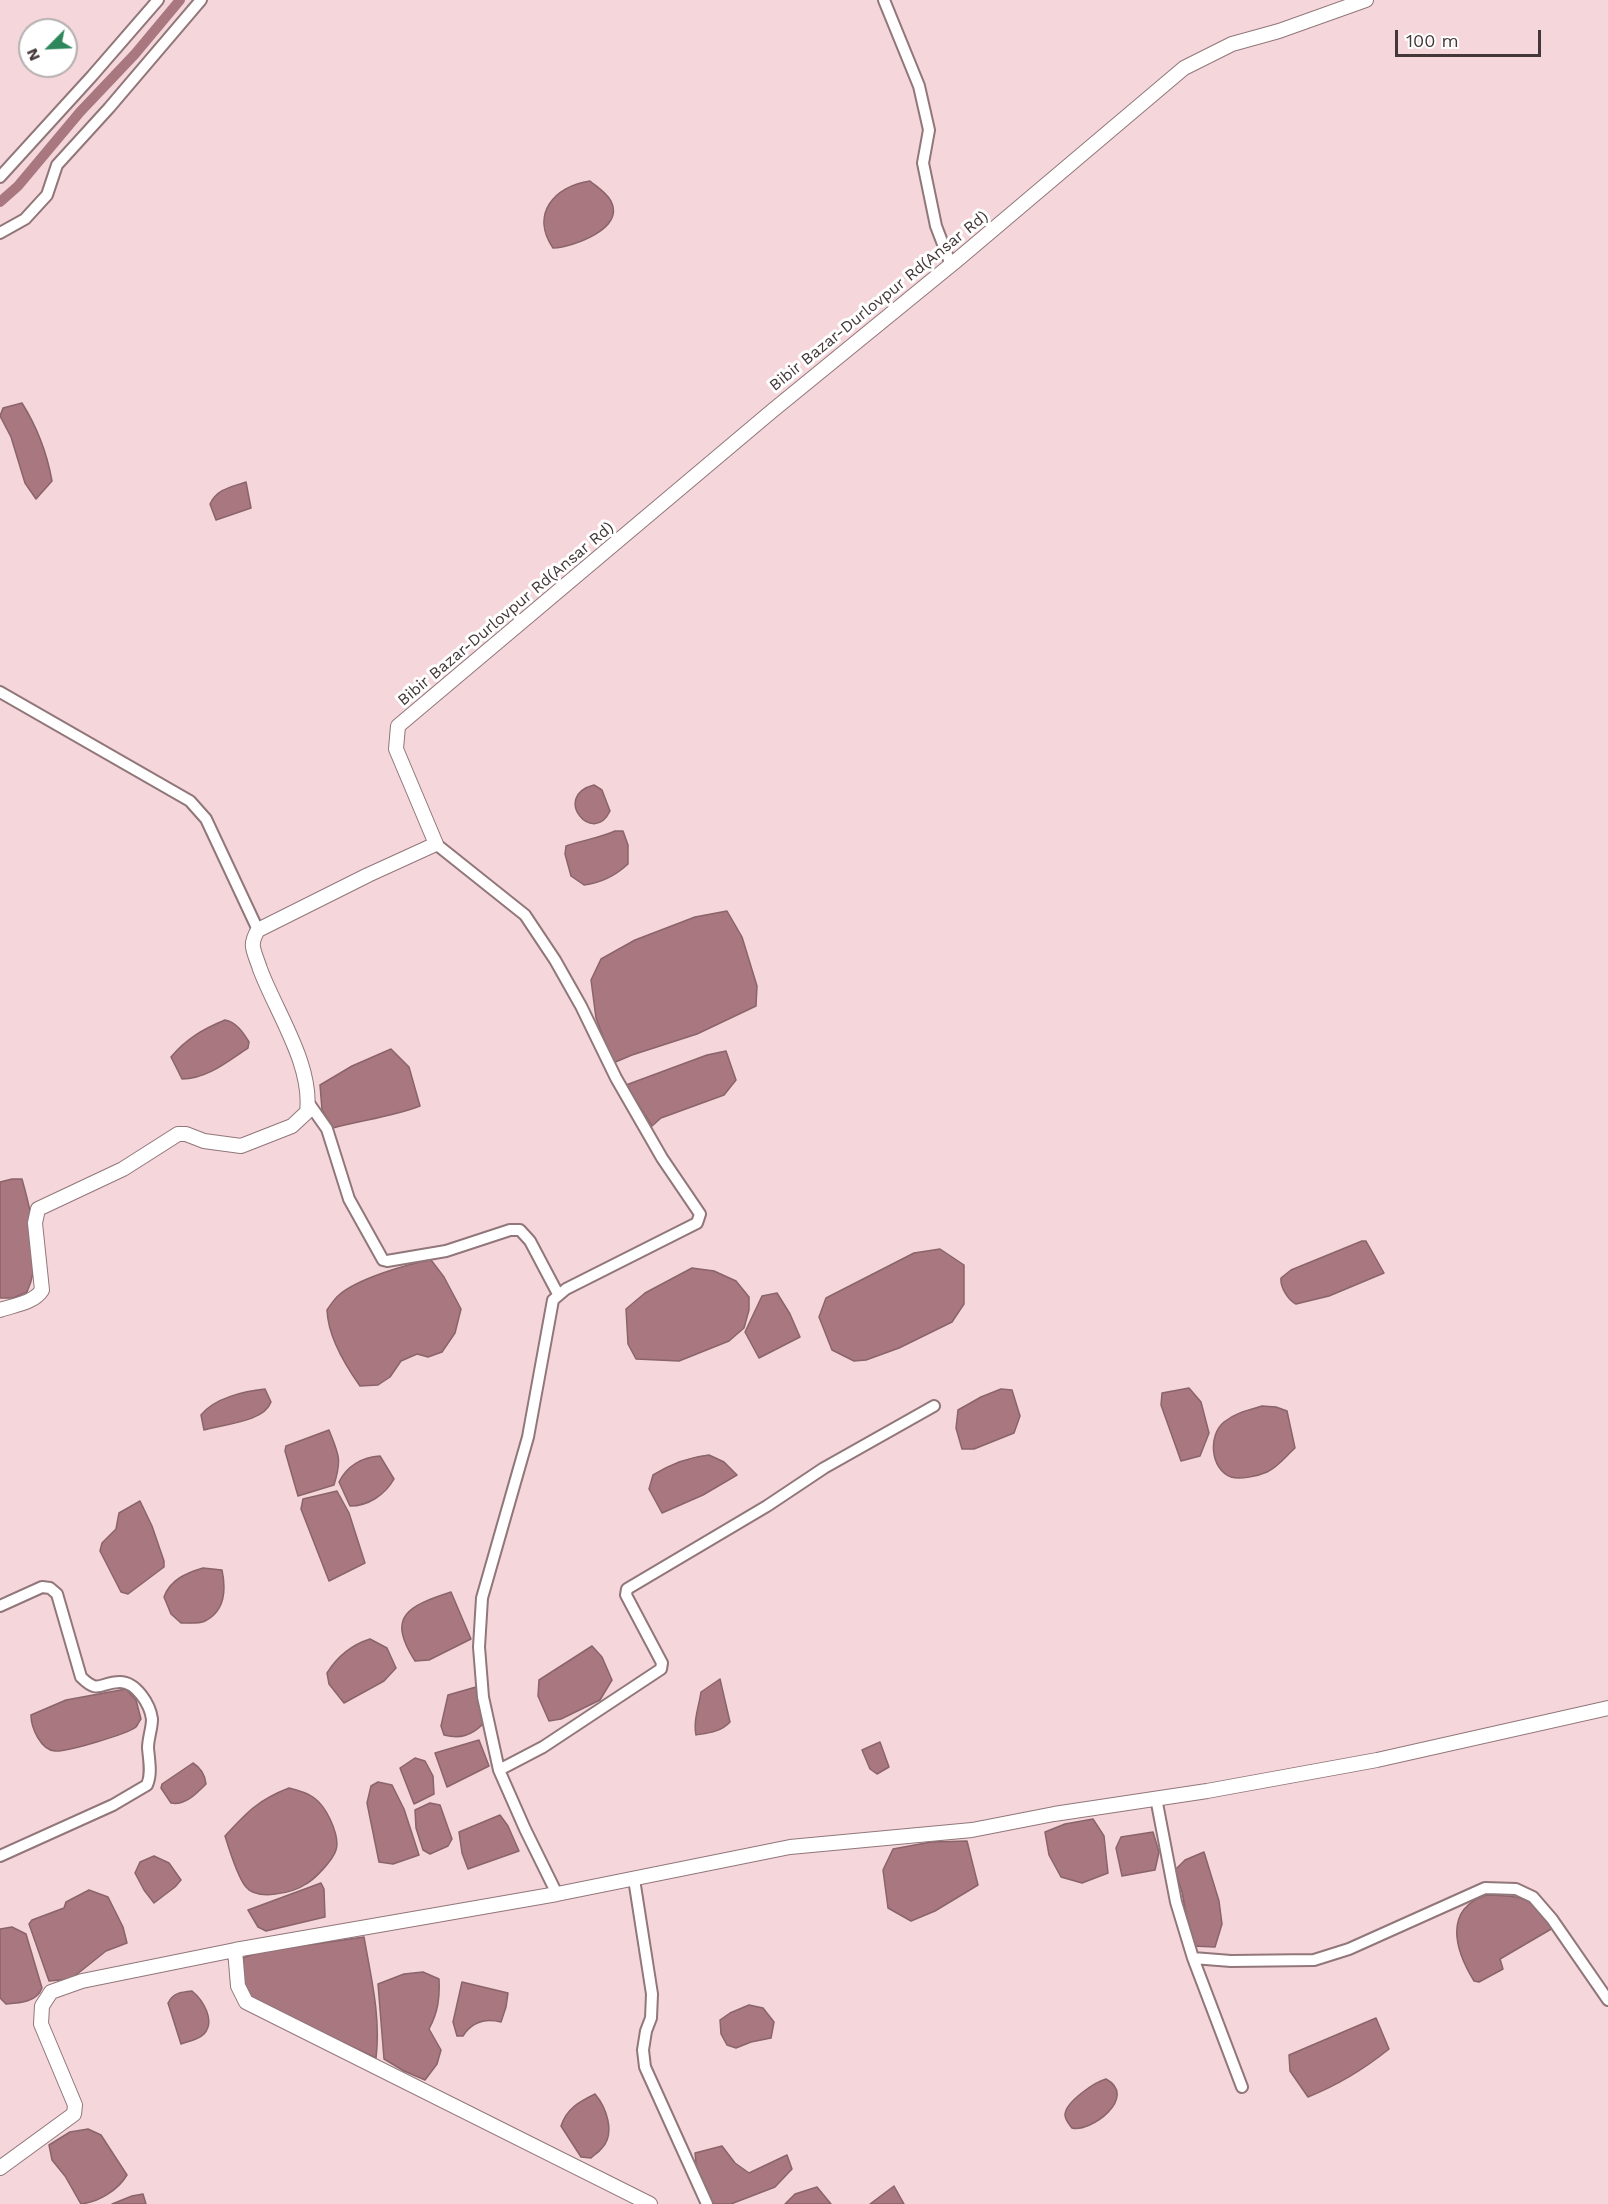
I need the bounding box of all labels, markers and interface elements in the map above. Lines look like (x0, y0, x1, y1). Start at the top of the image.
north arrow (18, 18, 78, 78)
scale bar (1398, 18, 1544, 56)
text: 100 m (1406, 30, 1459, 51)
text: N (22, 45, 44, 64)
street label: Bibir Bazar-Durlovpur Rd(Ansar Rd) (766, 207, 992, 395)
street label: Bibir Bazar-Durlovpur Rd(Ansar Rd) (394, 518, 618, 710)

